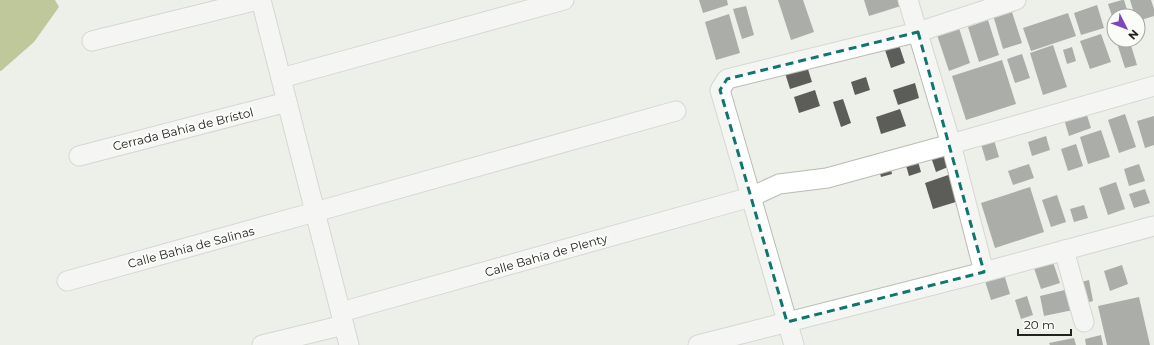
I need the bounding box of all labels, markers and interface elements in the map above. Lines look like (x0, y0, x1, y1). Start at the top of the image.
north arrow (1106, 8, 1146, 48)
text: N (1125, 27, 1142, 43)
street label: Cerrada Bahía de Brístol (111, 104, 255, 154)
street label: Calle Bahía de Salinas (126, 223, 256, 271)
street label: Calle Bahía de Plenty (483, 230, 609, 280)
scale bar (1018, 311, 1071, 337)
text: 20 m (1024, 317, 1055, 332)

